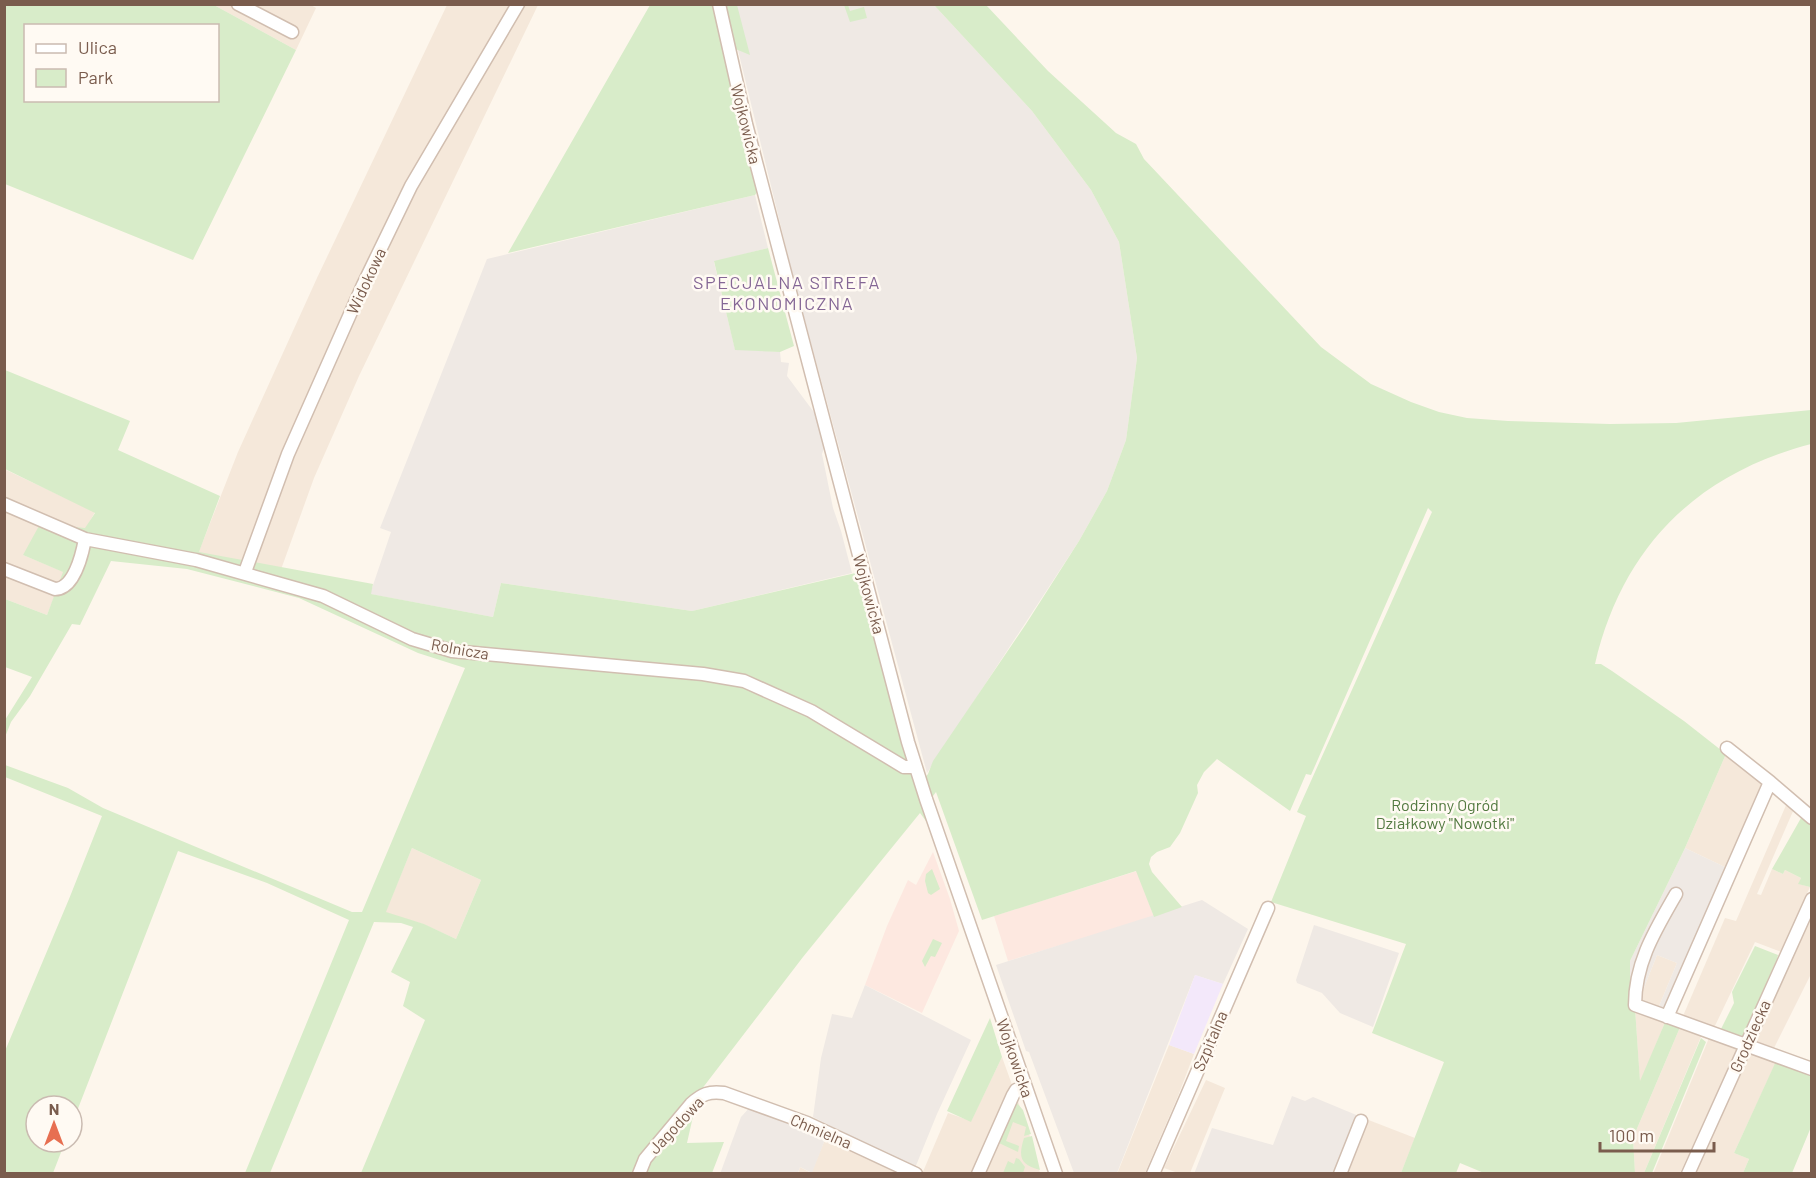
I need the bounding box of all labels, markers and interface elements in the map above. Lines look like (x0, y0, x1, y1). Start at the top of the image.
legend (24, 24, 219, 102)
text: Ulica (78, 36, 117, 58)
text: Park (78, 66, 113, 88)
street label: Wojkowicka (727, 82, 766, 166)
street label: Widokowa (342, 244, 389, 317)
district label: SPECJALNA STREFA EKONOMICZNA (693, 271, 881, 314)
street label: Wojkowicka (850, 552, 889, 636)
street label: Rolnicza (430, 634, 491, 663)
park label: Rodzinny Ogród Działkowy "Nowotki" (1376, 795, 1514, 832)
street label: Grodziecka (1725, 997, 1774, 1075)
street label: Szpitalna (1188, 1008, 1231, 1074)
street label: Wojkowicka (993, 1016, 1038, 1100)
street label: Jagodowa (644, 1092, 707, 1157)
north arrow (24, 1094, 84, 1154)
text: N (49, 1099, 59, 1118)
street label: Chmielna (788, 1109, 855, 1152)
scale bar (1600, 1115, 1714, 1153)
text: 100 m (1609, 1124, 1654, 1146)

